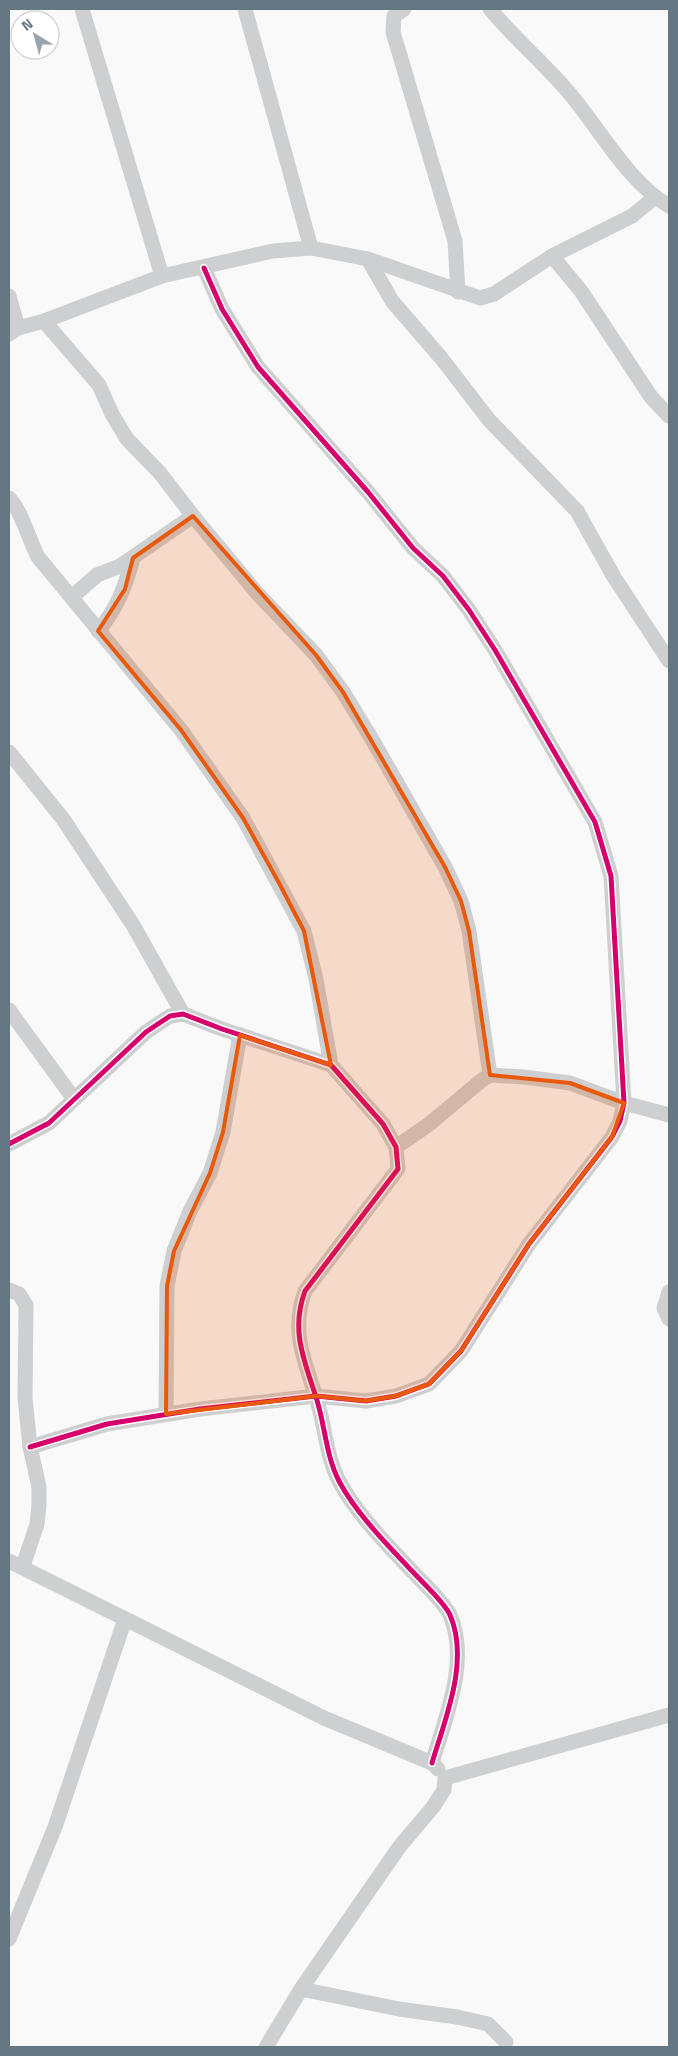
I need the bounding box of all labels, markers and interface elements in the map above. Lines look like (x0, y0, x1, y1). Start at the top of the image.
north arrow (10, 10, 60, 60)
text: N (17, 13, 37, 36)

